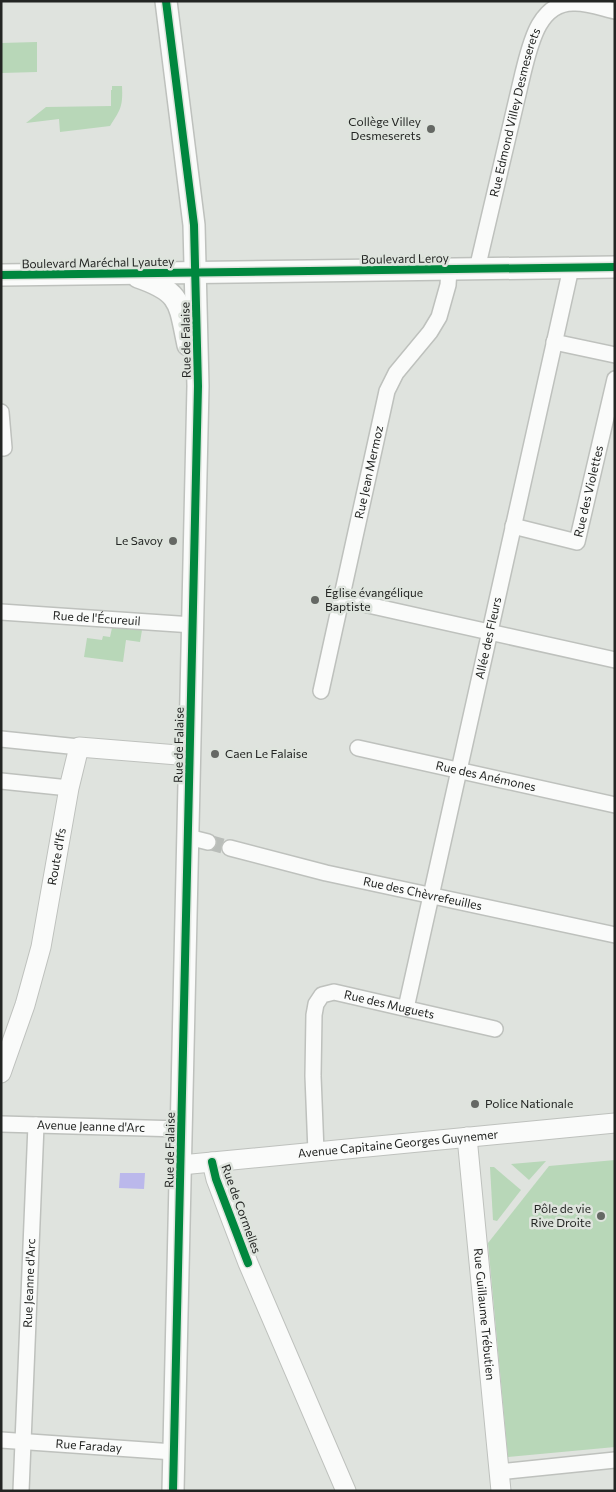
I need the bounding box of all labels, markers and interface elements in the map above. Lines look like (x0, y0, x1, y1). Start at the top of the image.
street label: Rue Edmond Villey Desmeserets (486, 25, 543, 198)
place label: Collège Villey Desmeserets (348, 114, 421, 142)
marker: Collège Villey Desmeserets (425, 123, 437, 135)
street label: Boulevard Leroy (361, 250, 449, 266)
street label: Boulevard Maréchal Lyautey (21, 254, 174, 270)
street label: Rue de Falaise (177, 302, 193, 378)
street label: Rue Jean Mermoz (351, 424, 385, 520)
street label: Rue des Violettes (570, 444, 605, 538)
place label: Le Savoy (115, 533, 163, 547)
marker: Le Savoy (167, 535, 179, 547)
place label: Église évangélique Baptiste (325, 585, 423, 613)
marker: Église évangélique Baptiste (309, 594, 321, 606)
street label: Allée des Fleurs (472, 596, 503, 680)
street label: Rue de l'Écureuil (52, 608, 141, 627)
street label: Rue de Falaise (170, 707, 186, 783)
place label: Caen Le Falaise (225, 746, 308, 760)
marker: Caen Le Falaise (209, 748, 221, 760)
street label: Rue des Anémones (435, 757, 538, 793)
street label: Route d'Ifs (44, 827, 68, 886)
street label: Rue des Chèvrefeuilles (362, 873, 484, 912)
street label: Rue des Muguets (343, 987, 436, 1021)
place label: Police Nationale (485, 1096, 573, 1110)
marker: Police Nationale (469, 1098, 481, 1110)
street label: Rue de Falaise (161, 1112, 177, 1188)
street label: Avenue Jeanne d'Arc (37, 1117, 145, 1134)
street label: Avenue Capitaine Georges Guynemer (297, 1126, 499, 1160)
street label: Rue de Cormelles (219, 1162, 265, 1255)
place label: Pôle de vie Rive Droite (530, 1201, 591, 1229)
marker: Pôle de vie Rive Droite (595, 1210, 607, 1222)
street label: Rue Jeanne d'Arc (20, 1238, 37, 1328)
street label: Rue Guillaume Trébutien (472, 1247, 498, 1381)
street label: Rue Faraday (55, 1436, 123, 1454)

